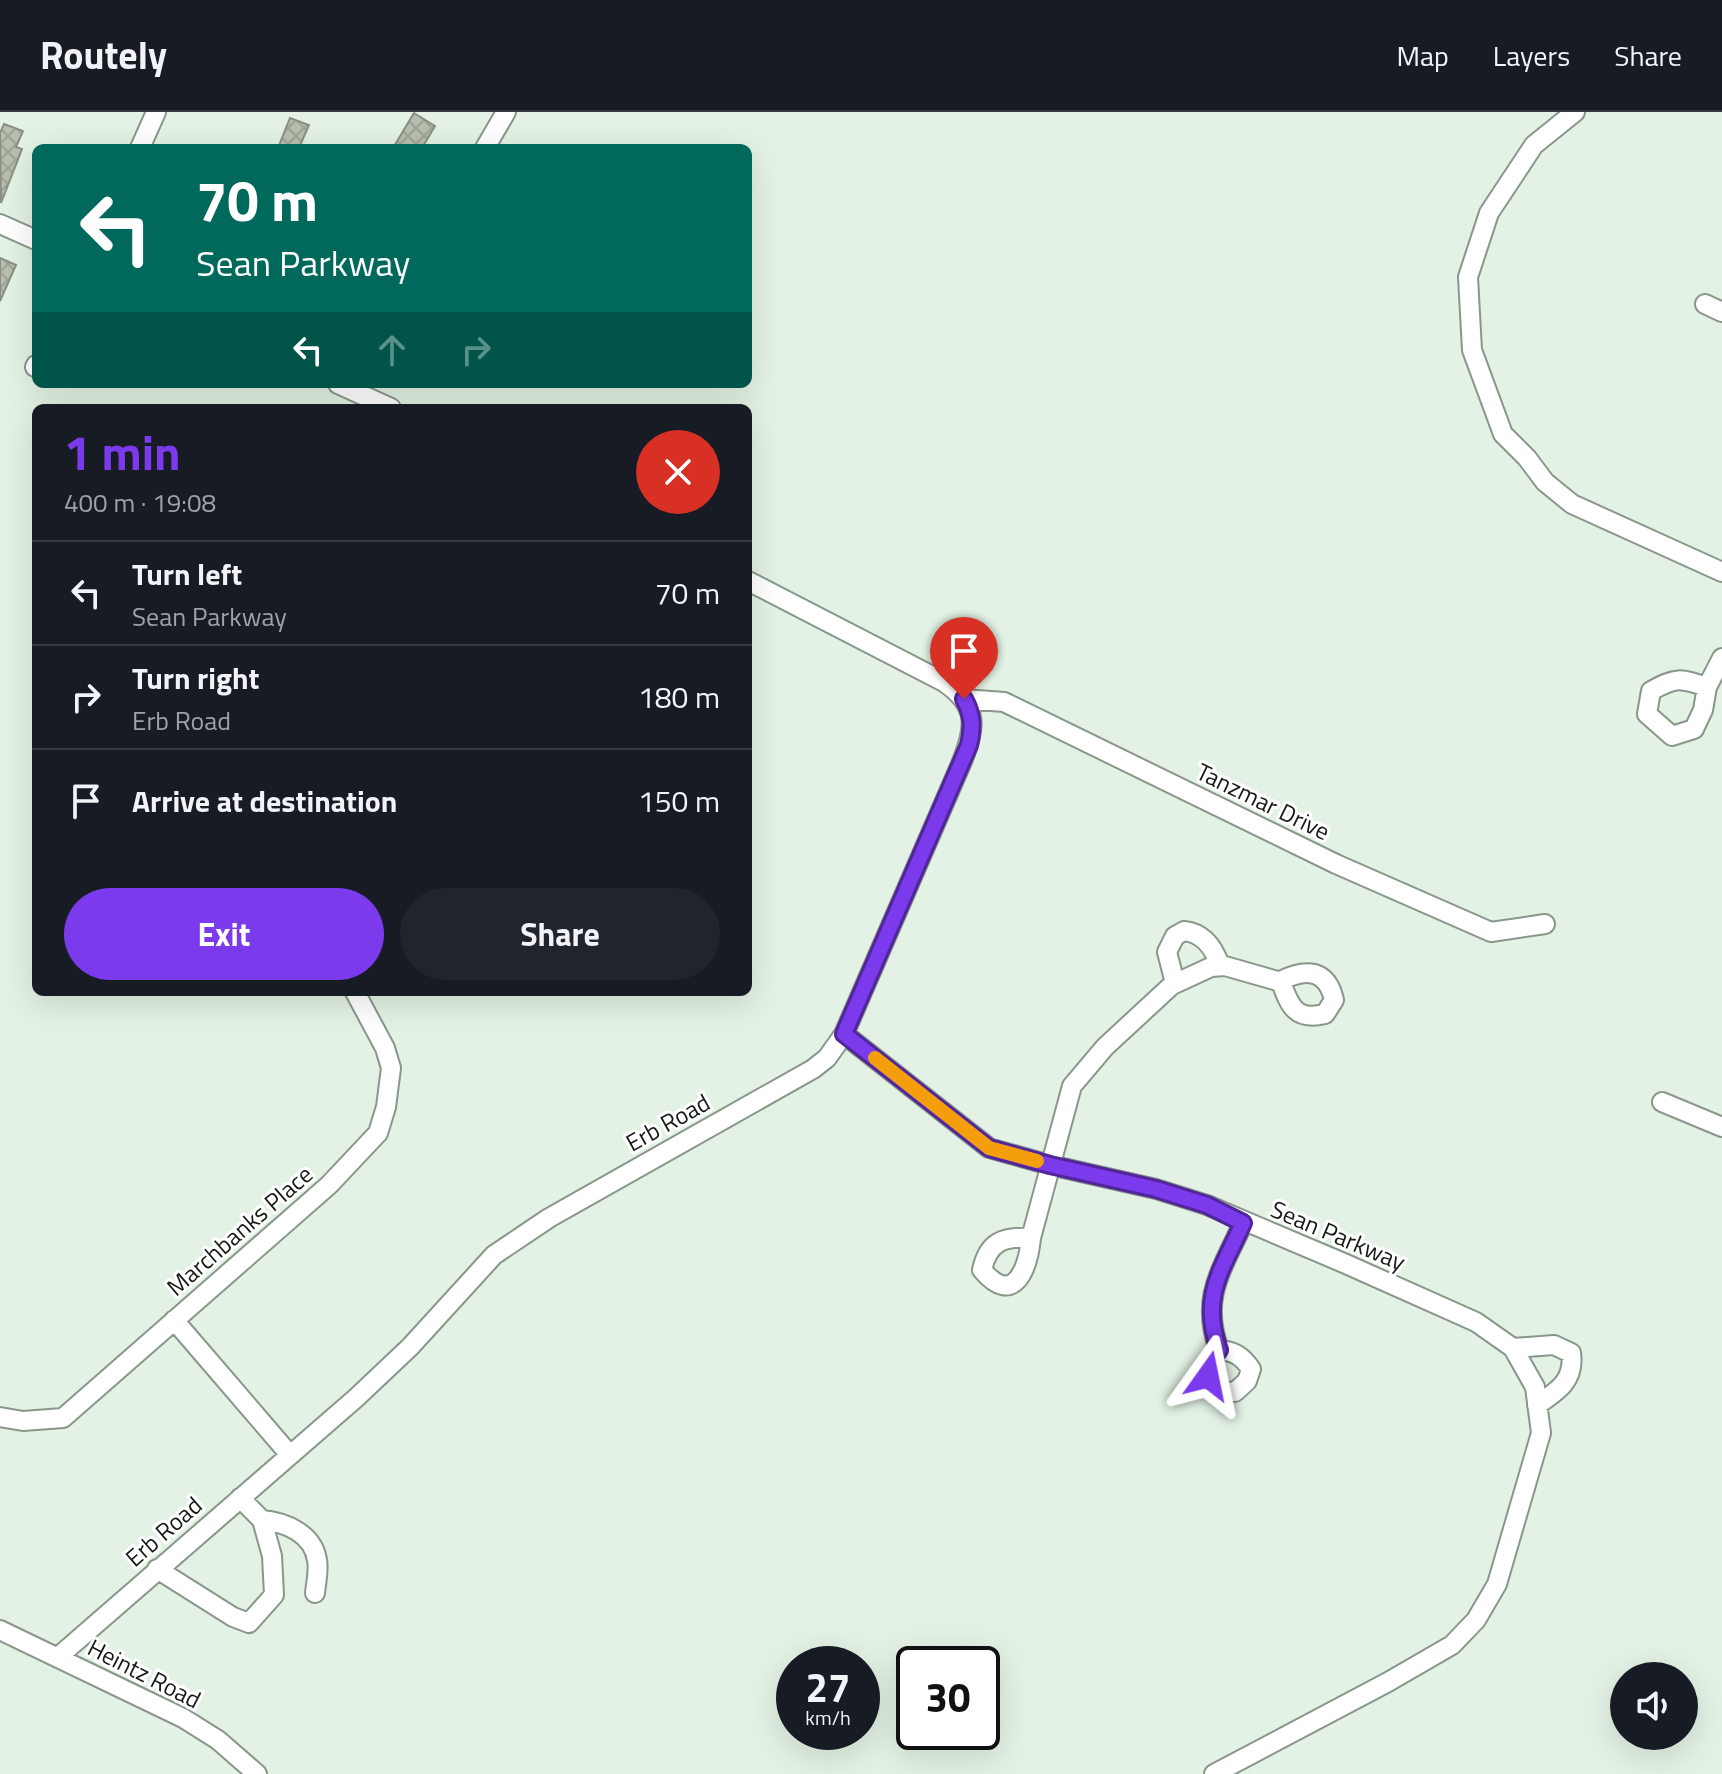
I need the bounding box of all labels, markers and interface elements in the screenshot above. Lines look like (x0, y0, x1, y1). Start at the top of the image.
text: Routely (40, 26, 167, 84)
text: Map (1396, 34, 1449, 77)
text: Layers (1493, 34, 1570, 77)
text: Share (1614, 34, 1682, 77)
text: 70 m (196, 158, 318, 243)
icon: left (64, 176, 168, 280)
text: Sean Parkway (196, 235, 410, 290)
icon: left (286, 328, 330, 372)
icon: ahead (370, 328, 414, 372)
icon: right (454, 328, 498, 372)
text: 1 min (64, 416, 181, 489)
button: close (636, 430, 720, 514)
text: 400 m · 19:08 (64, 483, 216, 522)
text: Turn left (132, 551, 242, 597)
text: 70 m (655, 570, 720, 616)
icon: left (64, 571, 108, 615)
text: Sean Parkway (132, 597, 287, 636)
pin (930, 617, 998, 699)
icon: arrive (942, 629, 986, 673)
text: Turn right (132, 655, 260, 701)
text: 180 m (638, 674, 720, 720)
icon: right (64, 675, 108, 719)
text: Erb Road (132, 701, 231, 740)
street label: Tanzmar Drive (1191, 753, 1336, 849)
text: Arrive at destination (132, 778, 397, 824)
text: 150 m (638, 778, 720, 824)
icon: arrive (64, 779, 108, 823)
button: Exit (64, 888, 384, 980)
button: Share (400, 888, 720, 980)
street label: Erb Road (619, 1084, 716, 1160)
street label: Marchbanks Place (158, 1157, 320, 1304)
street label: Sean Parkway (1266, 1191, 1412, 1280)
position arrow (1166, 1334, 1250, 1418)
street label: Erb Road (117, 1488, 210, 1575)
street label: Heintz Road (82, 1629, 207, 1717)
speed limit sign: 30 (896, 1646, 1000, 1750)
text: 27 (806, 1657, 850, 1718)
map controls (1610, 1662, 1698, 1750)
button: sound (1610, 1662, 1698, 1750)
text: km/h (805, 1702, 851, 1733)

